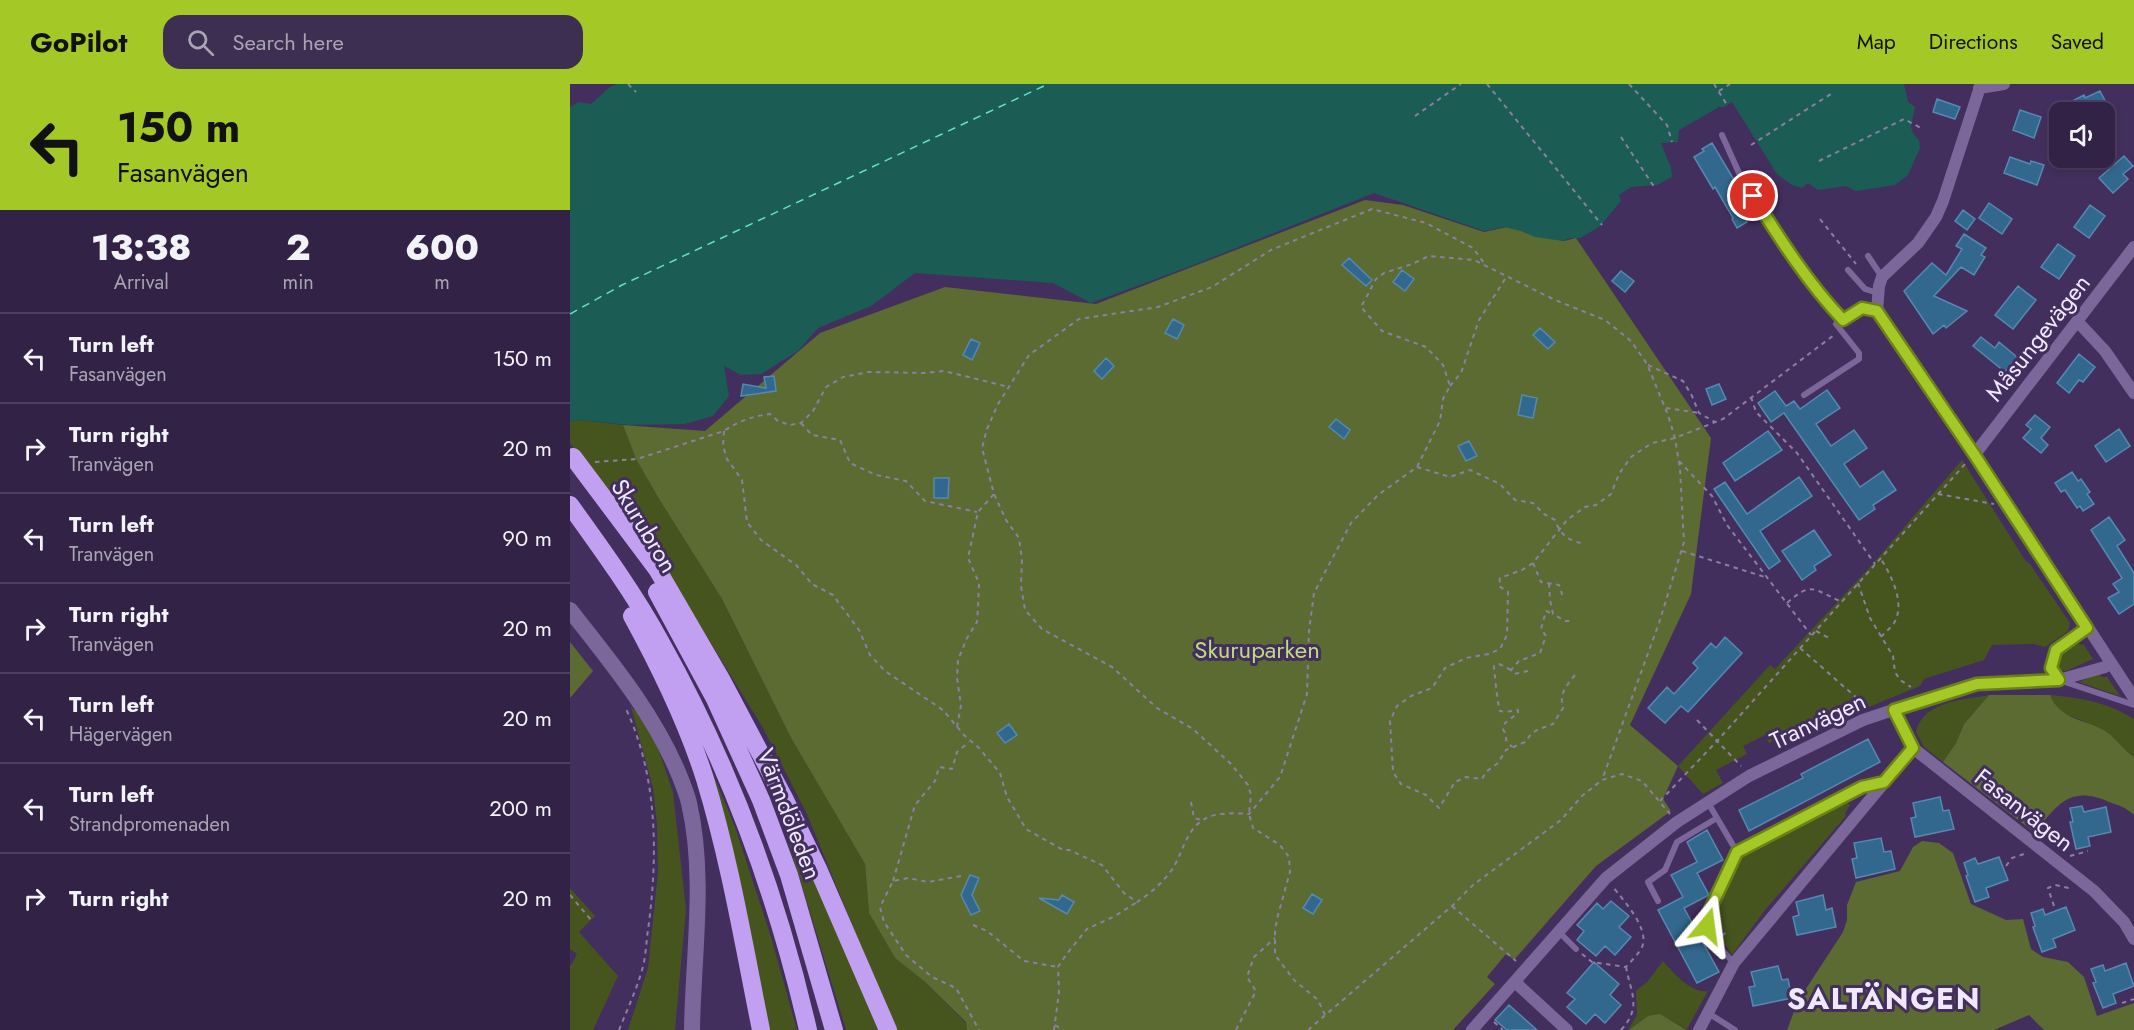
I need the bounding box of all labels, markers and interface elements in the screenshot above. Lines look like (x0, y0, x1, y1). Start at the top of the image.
search box (163, 15, 583, 69)
text: GoPilot (30, 22, 127, 63)
icon: search (184, 26, 217, 59)
text: Search here (232, 26, 344, 58)
text: Map (1857, 27, 1896, 57)
text: Directions (1929, 27, 2018, 57)
text: Saved (2051, 27, 2104, 57)
text: 150 m (117, 97, 240, 158)
map controls (2049, 102, 2115, 168)
button: sound (2049, 102, 2115, 168)
icon: left (18, 108, 96, 186)
text: Fasanvägen (117, 153, 249, 192)
pin (1727, 170, 1778, 221)
icon: arrive (1736, 179, 1769, 212)
text: 13:38 (91, 221, 192, 273)
text: 2 (286, 221, 311, 273)
text: 600 (405, 221, 479, 273)
street label: Måsungevägen (1977, 267, 2098, 409)
text: Arrival (114, 268, 169, 297)
text: min (283, 268, 314, 297)
text: m (434, 268, 450, 297)
text: Turn left (69, 328, 154, 360)
icon: left (18, 342, 51, 375)
text: 150 m (493, 342, 552, 374)
text: Fasanvägen (69, 360, 167, 389)
text: Turn right (69, 418, 169, 450)
icon: right (18, 432, 51, 465)
text: 20 m (503, 432, 552, 464)
text: Tranvägen (69, 450, 154, 479)
street label: Skurubron (603, 472, 686, 579)
text: Turn left (69, 508, 154, 540)
icon: left (18, 522, 51, 555)
text: 90 m (502, 522, 552, 554)
text: Tranvägen (69, 540, 154, 569)
text: Turn right (69, 598, 169, 630)
icon: right (18, 612, 51, 645)
text: 20 m (503, 612, 552, 644)
text: Tranvägen (69, 630, 154, 659)
park label: Skuruparken (1194, 632, 1320, 667)
street label: Tranvägen (1764, 683, 1872, 758)
text: Turn left (69, 688, 154, 720)
icon: left (18, 702, 51, 735)
text: 20 m (503, 702, 552, 734)
text: Hägervägen (69, 720, 173, 749)
street label: Värmdöleden (748, 743, 830, 884)
street label: Fasanvägen (1967, 760, 2081, 860)
text: Turn left (69, 778, 154, 810)
icon: left (18, 792, 51, 825)
text: 200 m (489, 792, 552, 824)
text: Strandpromenaden (69, 810, 230, 839)
icon: right (18, 882, 51, 915)
text: Turn right (69, 882, 169, 914)
text: 20 m (503, 882, 552, 914)
position arrow (1675, 894, 1739, 958)
district label: SALTÄNGEN (1787, 977, 1981, 1020)

